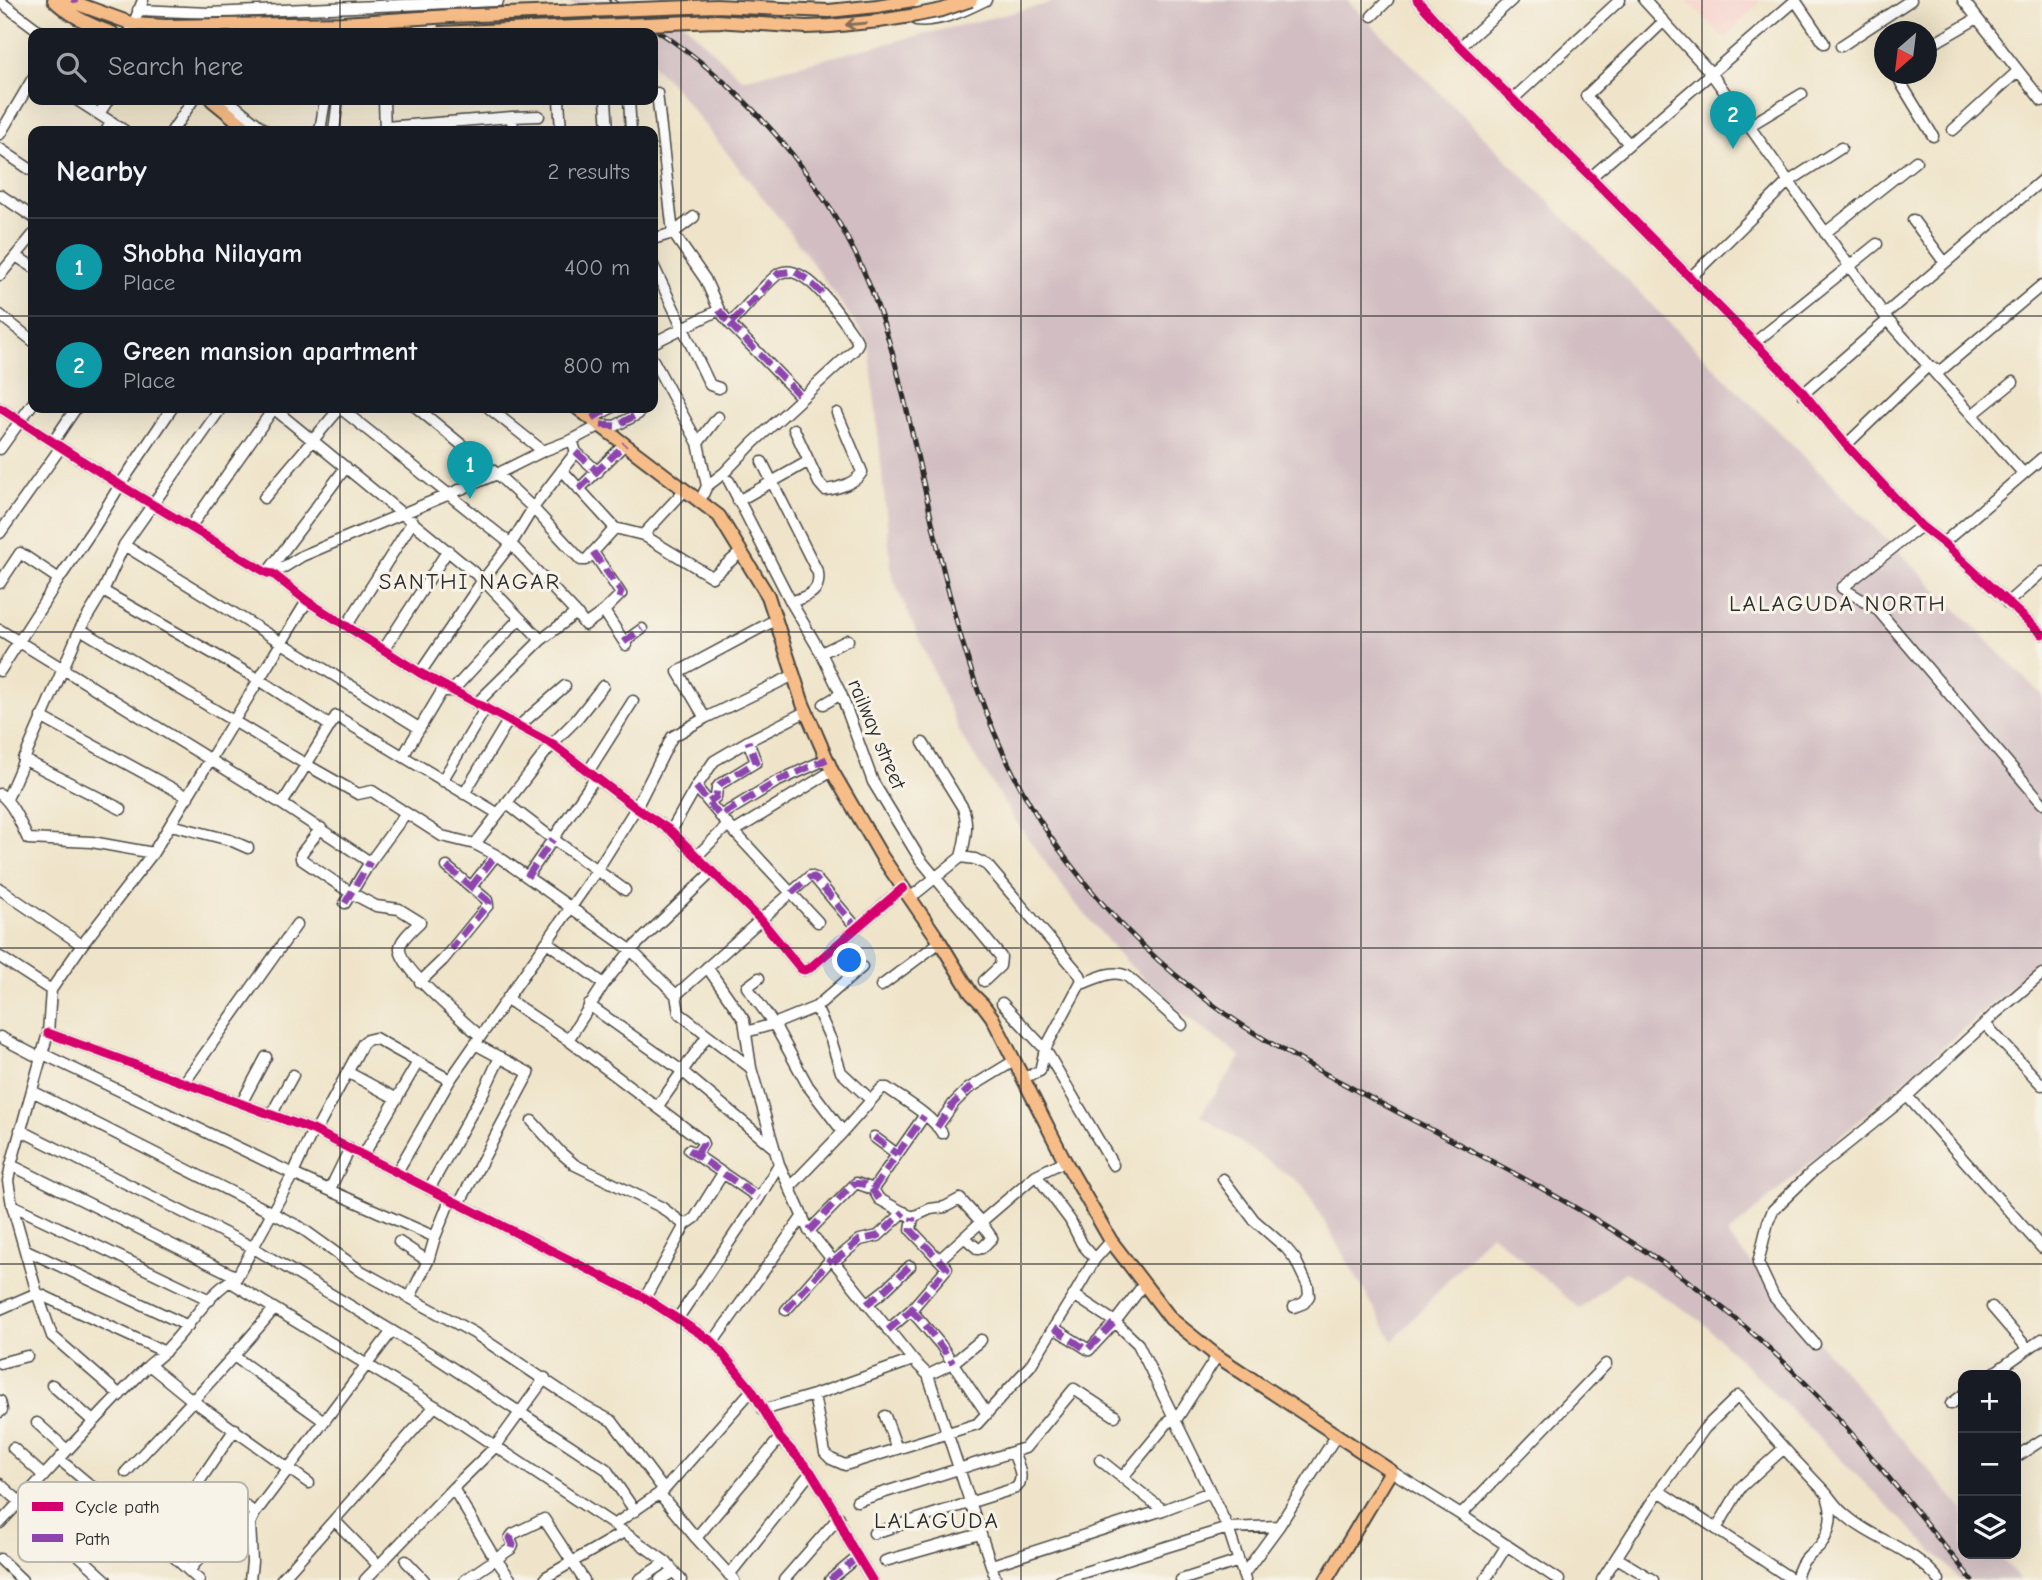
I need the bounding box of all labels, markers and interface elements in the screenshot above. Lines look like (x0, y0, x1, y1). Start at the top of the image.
one-way arrow (846, 17, 868, 30)
north arrow (1874, 21, 1937, 84)
search box (28, 28, 658, 105)
icon: search (52, 48, 90, 86)
text: Search here (108, 52, 243, 82)
pin: 2 (1710, 91, 1756, 149)
text: Nearby (56, 154, 147, 189)
text: 2 results (548, 158, 630, 185)
text: Shobha Nilayam (123, 239, 302, 269)
text: 1 (74, 254, 84, 281)
text: 400 m (564, 254, 630, 281)
text: Place (123, 269, 175, 296)
text: Green mansion apartment (123, 337, 417, 367)
text: 2 (73, 352, 85, 379)
text: 800 m (563, 352, 630, 379)
text: Place (123, 367, 175, 394)
pin: 1 (447, 441, 493, 499)
district label: SANTHI NAGAR (379, 568, 561, 595)
district label: LALAGUDA NORTH (1729, 590, 1947, 617)
street label: railway street (843, 675, 911, 794)
your location (832, 943, 866, 977)
map controls (1958, 1370, 2021, 1559)
button: + (1958, 1370, 2021, 1433)
button: − (1958, 1433, 2021, 1496)
legend (18, 1482, 248, 1562)
text: Cycle path (75, 1496, 160, 1518)
button: layers (1958, 1496, 2021, 1559)
district label: LALAGUDA (874, 1507, 1000, 1534)
text: Path (75, 1528, 110, 1550)

